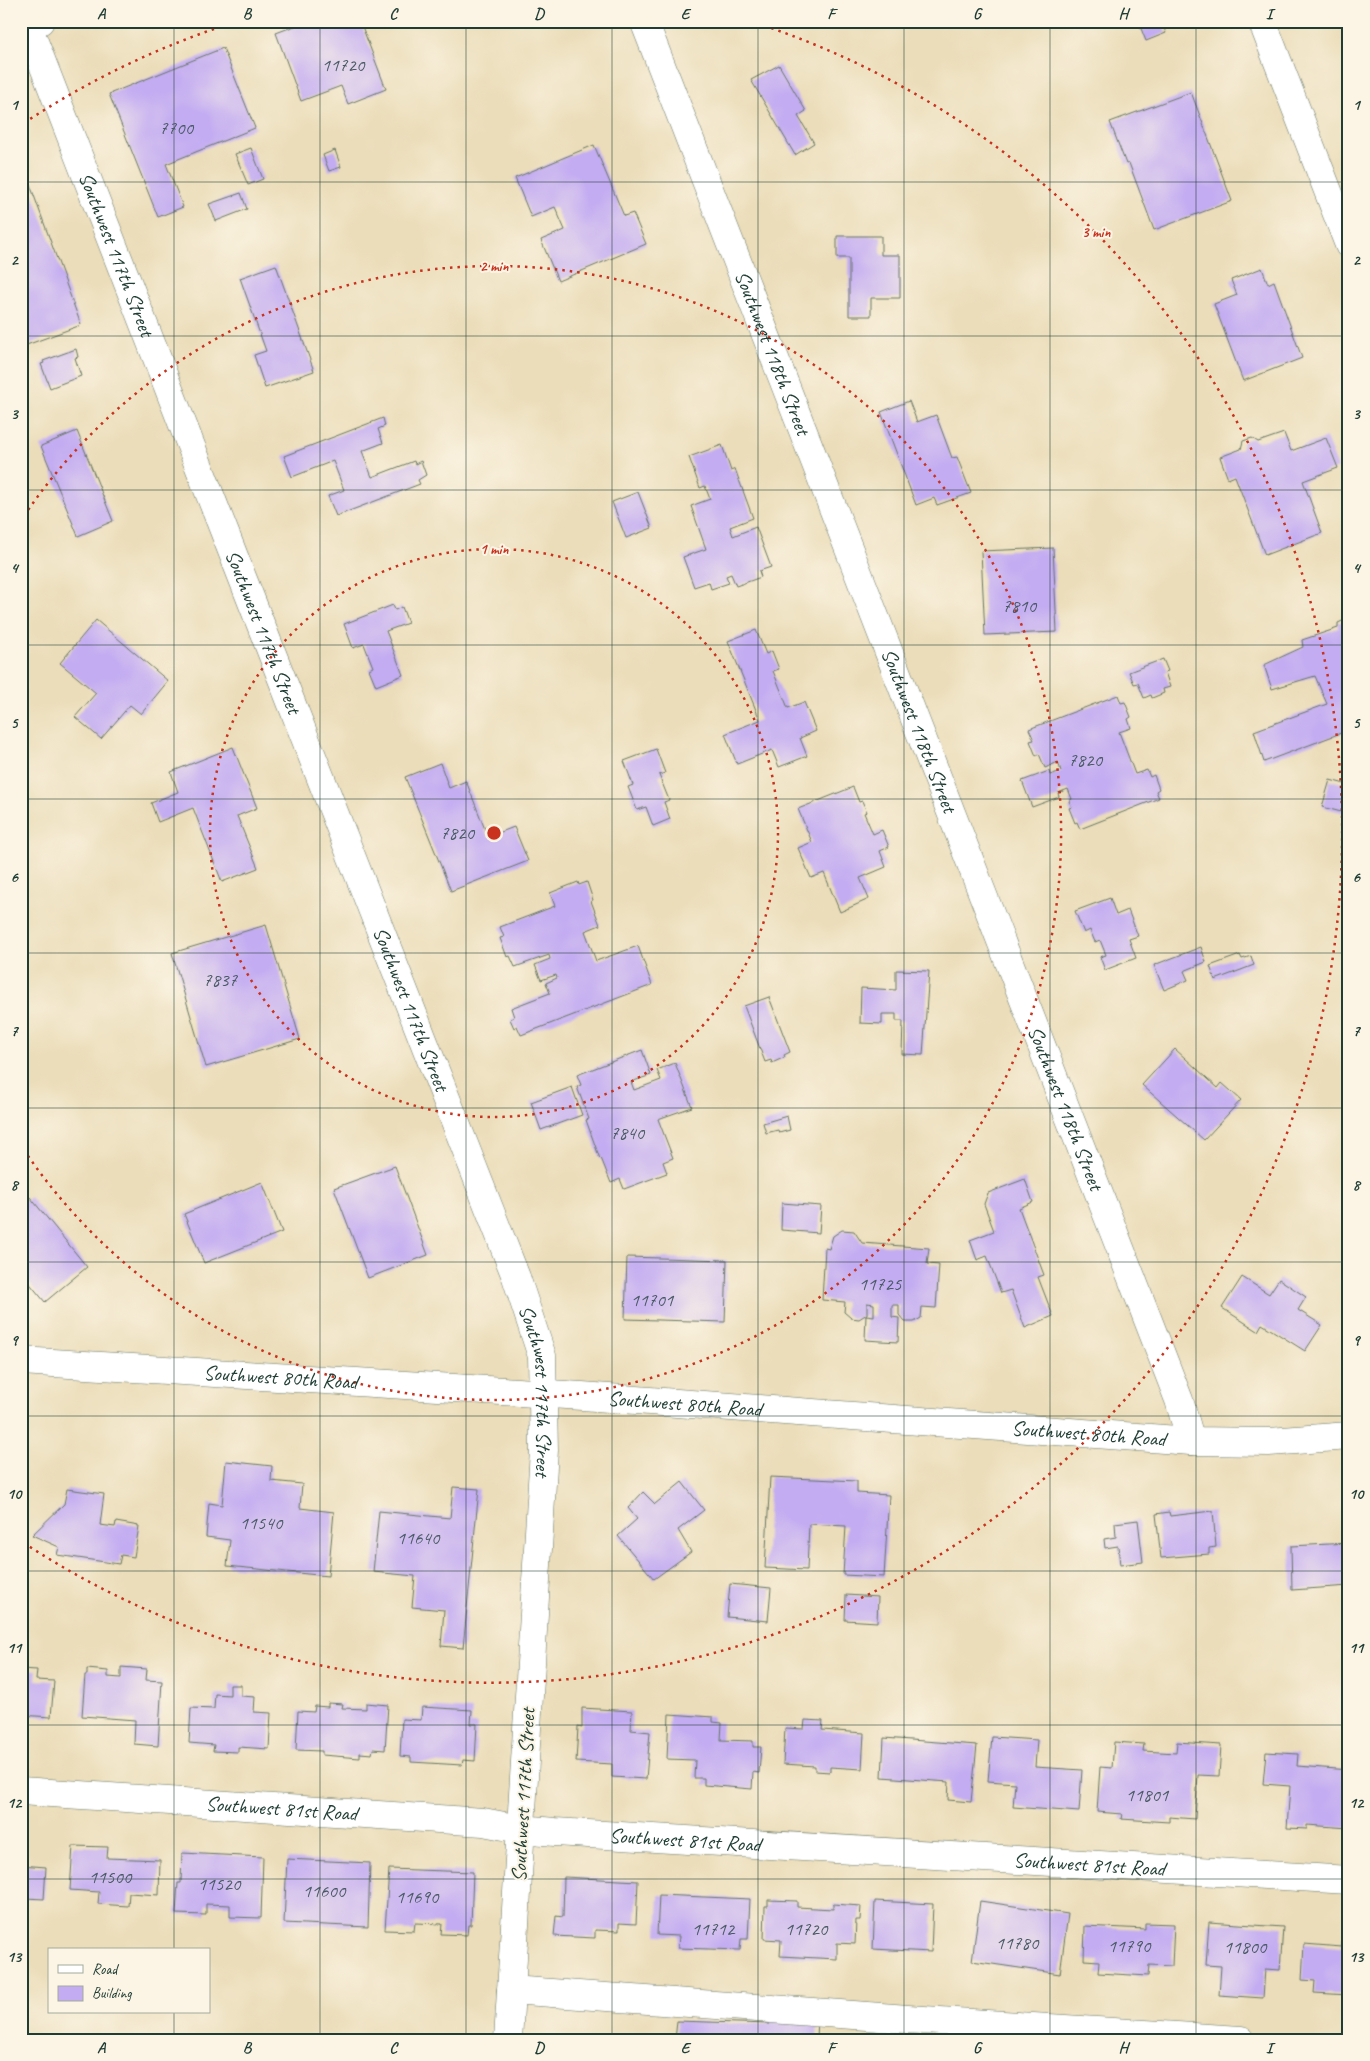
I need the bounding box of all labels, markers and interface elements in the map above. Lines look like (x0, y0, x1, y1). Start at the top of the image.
text: A (97, 4, 107, 24)
text: B (243, 4, 253, 24)
text: C (389, 4, 399, 24)
text: D (534, 4, 545, 24)
text: E (681, 4, 692, 24)
text: F (827, 4, 838, 24)
text: G (973, 4, 983, 24)
text: H (1118, 4, 1130, 24)
text: I (1266, 4, 1276, 24)
house number: 11720 (322, 53, 366, 77)
text: 1 (10, 95, 19, 115)
text: 1 (1352, 95, 1361, 115)
house number: 7700 (159, 116, 195, 140)
street label: Southwest 117th Street (73, 169, 161, 342)
text: 3 min (1082, 223, 1111, 242)
text: 2 (10, 250, 19, 270)
text: 2 (1352, 250, 1361, 270)
text: 2 min (480, 257, 509, 276)
street label: Southwest 118th Street (729, 267, 817, 441)
text: 3 (10, 404, 19, 424)
text: 3 (1352, 404, 1361, 424)
text: 1 min (480, 540, 509, 559)
street label: Southwest 117th Street (220, 546, 308, 719)
text: 4 (10, 558, 19, 578)
text: 4 (1352, 558, 1361, 578)
house number: 7810 (1002, 594, 1038, 618)
street label: Southwest 118th Street (876, 645, 964, 818)
text: 5 (11, 713, 20, 733)
text: 5 (1353, 713, 1362, 733)
house number: 7820 (1068, 748, 1104, 772)
house number: 7820 (440, 821, 476, 845)
centre of rings (485, 824, 503, 842)
text: 6 (10, 867, 19, 887)
text: 6 (1352, 867, 1361, 887)
street label: Southwest 117th Street (367, 923, 456, 1097)
house number: 7837 (203, 968, 239, 992)
text: 7 (10, 1021, 19, 1041)
text: 7 (1352, 1021, 1361, 1041)
street label: Southwest 118th Street (1022, 1022, 1110, 1196)
house number: 7840 (610, 1121, 646, 1145)
text: 8 (10, 1175, 19, 1195)
text: 8 (1352, 1175, 1361, 1195)
house number: 11725 (859, 1272, 903, 1296)
house number: 11701 (631, 1288, 675, 1312)
street label: Southwest 117th Street (513, 1302, 557, 1480)
text: 9 (10, 1330, 19, 1350)
text: 9 (1352, 1330, 1361, 1350)
street label: Southwest 80th Road (203, 1359, 361, 1395)
street label: Southwest 80th Road (607, 1385, 765, 1422)
street label: Southwest 80th Road (1011, 1415, 1169, 1452)
text: 10 (7, 1484, 23, 1504)
text: 10 (1349, 1484, 1365, 1504)
house number: 11540 (240, 1511, 284, 1535)
house number: 11640 (397, 1526, 441, 1550)
text: 11 (7, 1638, 23, 1658)
text: 11 (1349, 1638, 1365, 1658)
street label: Southwest 117th Street (505, 1706, 541, 1882)
house number: 11801 (1126, 1783, 1170, 1807)
street label: Southwest 81st Road (205, 1790, 361, 1827)
text: 12 (7, 1793, 23, 1813)
text: 12 (1349, 1793, 1365, 1813)
street label: Southwest 81st Road (608, 1822, 764, 1858)
street label: Southwest 81st Road (1013, 1847, 1169, 1882)
house number: 11500 (89, 1865, 133, 1889)
house number: 11520 (198, 1872, 242, 1896)
house number: 11600 (303, 1879, 347, 1903)
house number: 11690 (396, 1885, 440, 1909)
house number: 11712 (692, 1917, 736, 1941)
house number: 11720 (785, 1917, 829, 1941)
house number: 11780 (996, 1931, 1040, 1955)
house number: 11790 (1108, 1934, 1152, 1958)
house number: 11800 (1224, 1935, 1268, 1959)
text: 13 (7, 1947, 23, 1967)
text: 13 (1349, 1947, 1365, 1967)
legend (48, 1948, 210, 2014)
text: Road (92, 1960, 119, 1979)
text: Building (92, 1984, 132, 2003)
text: A (97, 2038, 107, 2058)
text: B (243, 2038, 253, 2058)
text: C (389, 2038, 399, 2058)
text: D (534, 2038, 545, 2058)
text: E (681, 2038, 692, 2058)
text: F (827, 2038, 838, 2058)
text: G (973, 2038, 983, 2058)
text: H (1118, 2038, 1130, 2058)
text: I (1266, 2038, 1276, 2058)

